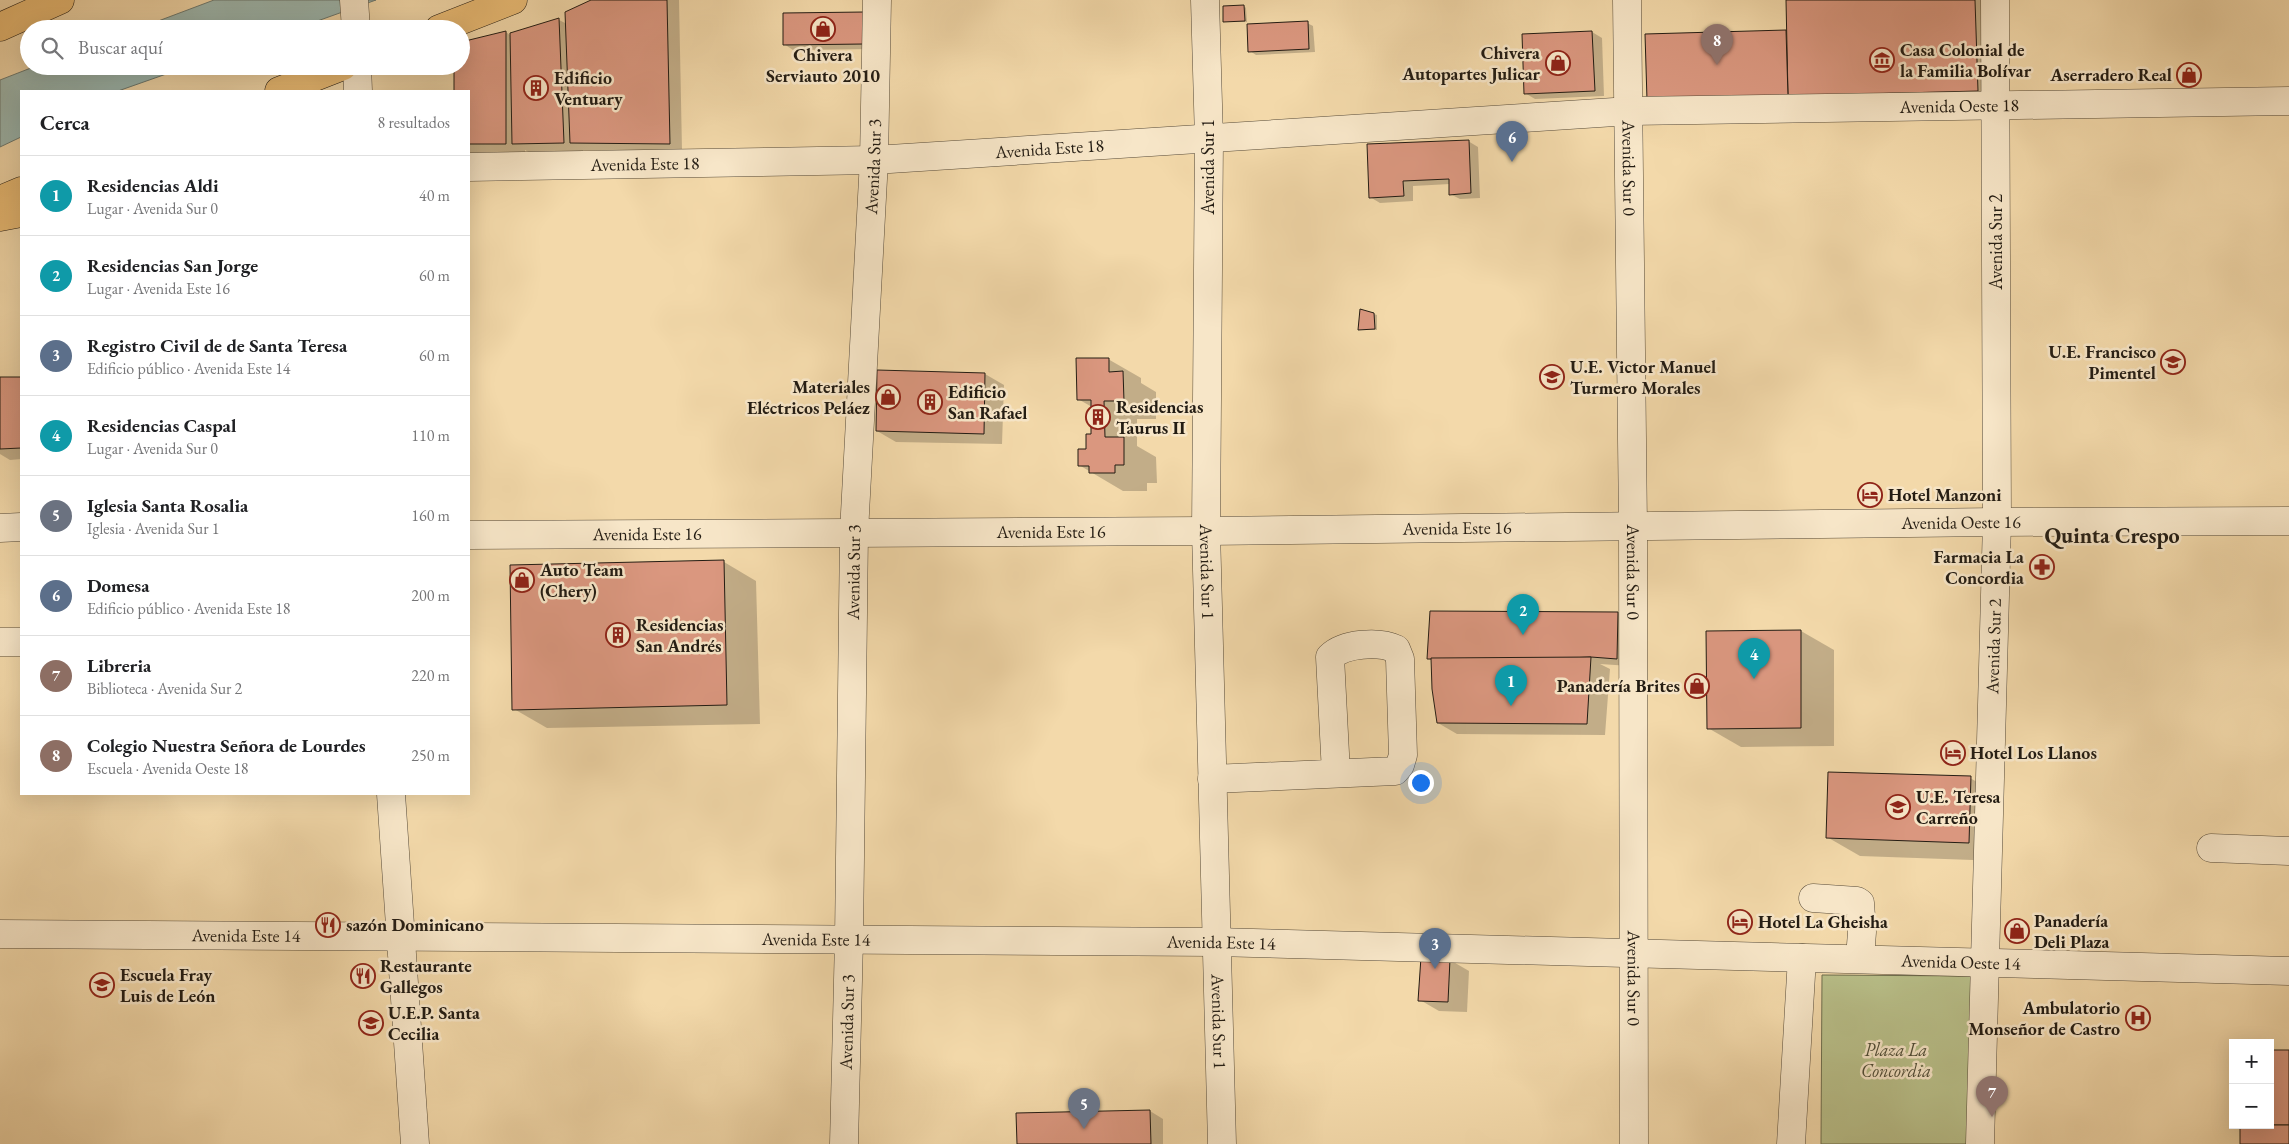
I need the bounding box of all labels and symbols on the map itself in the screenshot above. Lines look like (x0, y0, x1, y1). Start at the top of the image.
shop icon: Chivera Serviauto 2010 (810, 16, 836, 42)
pin: 8 (1701, 24, 1733, 65)
place label: Casa Colonial de la Familia Bolívar (1900, 38, 2032, 82)
place label: Chivera Autopartes Julicar (1401, 41, 1541, 85)
place label: Chivera Serviauto 2010 (766, 43, 880, 87)
museum icon: Casa Colonial de la Familia Bolívar (1869, 47, 1895, 73)
shop icon: Chivera Autopartes Julicar (1545, 50, 1571, 76)
shop icon: Aserradero Real (2176, 62, 2202, 88)
place label: Aserradero Real (2049, 63, 2172, 86)
place label: Edificio Ventuary (554, 66, 623, 110)
building icon: Edificio Ventuary (523, 75, 549, 101)
street label: Avenida Oeste 18 (1898, 93, 2019, 118)
street label: Avenida Sur 3 (859, 119, 886, 216)
street label: Avenida Sur 1 (1196, 119, 1219, 216)
street label: Avenida Sur 0 (1617, 119, 1641, 216)
pin: 6 (1496, 121, 1528, 162)
street label: Avenida Este 18 (993, 133, 1105, 163)
street label: Avenida Este 18 (589, 151, 700, 176)
street label: Avenida Sur 2 (1984, 194, 2007, 291)
place label: U.E. Francisco Pimentel (2048, 340, 2156, 384)
school or university icon: U.E. Francisco Pimentel (2160, 349, 2186, 375)
place label: U.E. Victor Manuel Turmero Morales (1570, 355, 1716, 399)
school or university icon: U.E. Victor Manuel Turmero Morales (1539, 364, 1565, 390)
place label: Materiales Eléctricos Peláez (747, 375, 870, 419)
place label: Edificio San Rafael (948, 380, 1028, 424)
shop icon: Materiales Eléctricos Peláez (875, 384, 901, 410)
building icon: Edificio San Rafael (917, 389, 943, 415)
place label: Residencias Taurus II (1116, 395, 1203, 439)
building icon: Residencias Taurus II (1085, 404, 1111, 430)
hotel icon: Hotel Manzoni (1857, 482, 1883, 508)
place label: Hotel Manzoni (1888, 483, 2002, 506)
street label: Avenida Oeste 16 (1900, 510, 2021, 534)
street label: Avenida Este 16 (1401, 516, 1512, 540)
street label: Avenida Este 16 (995, 520, 1106, 543)
district label: Quinta Crespo (2044, 521, 2180, 550)
street label: Avenida Este 16 (591, 522, 702, 545)
street label: Avenida Sur 1 (1195, 523, 1220, 620)
street label: Avenida Sur 0 (1622, 523, 1645, 620)
street label: Avenida Sur 3 (841, 524, 865, 621)
place label: Farmacia La Concordia (1934, 545, 2024, 589)
pharmacy icon: Farmacia La Concordia (2029, 554, 2055, 580)
place label: Auto Team (Chery) (539, 558, 624, 602)
shop icon: Auto Team (Chery) (509, 567, 535, 593)
pin: 2 (1507, 594, 1539, 635)
street label: Avenida Sur 2 (1980, 598, 2006, 695)
place label: Residencias San Andrés (636, 613, 723, 657)
building icon: Residencias San Andrés (605, 622, 631, 648)
pin: 4 (1738, 638, 1770, 679)
pin: 1 (1495, 665, 1527, 706)
shop icon: Panadería Brites (1684, 673, 1710, 699)
place label: Panadería Brites (1557, 674, 1680, 697)
hotel icon: Hotel Los Llanos (1940, 740, 1966, 766)
place label: Hotel Los Llanos (1970, 741, 2097, 764)
your location (1408, 770, 1434, 796)
place label: U.E. Teresa Carreño (1916, 785, 2000, 829)
school or university icon: U.E. Teresa Carreño (1885, 794, 1911, 820)
hotel icon: Hotel La Gheisha (1727, 909, 1753, 935)
place label: Panadería Deli Plaza (2034, 909, 2109, 953)
place label: Hotel La Gheisha (1758, 910, 1888, 933)
restaurant icon: sazón Dominicano (315, 912, 341, 938)
place label: sazón Dominicano (346, 913, 484, 936)
shop icon: Panadería Deli Plaza (2004, 918, 2030, 944)
street label: Avenida Este 14 (190, 923, 301, 947)
street label: Avenida Este 14 (760, 927, 871, 951)
pin: 3 (1419, 928, 1451, 969)
street label: Avenida Sur 0 (1623, 929, 1646, 1026)
street label: Avenida Este 14 (1165, 930, 1276, 955)
street label: Avenida Oeste 14 (1900, 948, 2021, 975)
place label: Restaurante Gallegos (380, 954, 472, 998)
place label: Escuela Fray Luis de León (120, 963, 216, 1007)
restaurant icon: Restaurante Gallegos (350, 963, 376, 989)
school or university icon: Escuela Fray Luis de León (89, 972, 115, 998)
street label: Avenida Sur 1 (1207, 973, 1232, 1070)
street label: Avenida Sur 3 (834, 974, 859, 1071)
place label: Ambulatorio Monseñor de Castro (1968, 996, 2120, 1040)
place label: U.E.P. Santa Cecilia (388, 1001, 480, 1045)
hospital icon: Ambulatorio Monseñor de Castro (2125, 1005, 2151, 1031)
school or university icon: U.E.P. Santa Cecilia (358, 1010, 384, 1036)
park label: Plaza La Concordia (1861, 1038, 1931, 1082)
pin: 7 (1976, 1076, 2008, 1117)
pin: 5 (1068, 1088, 1100, 1129)

